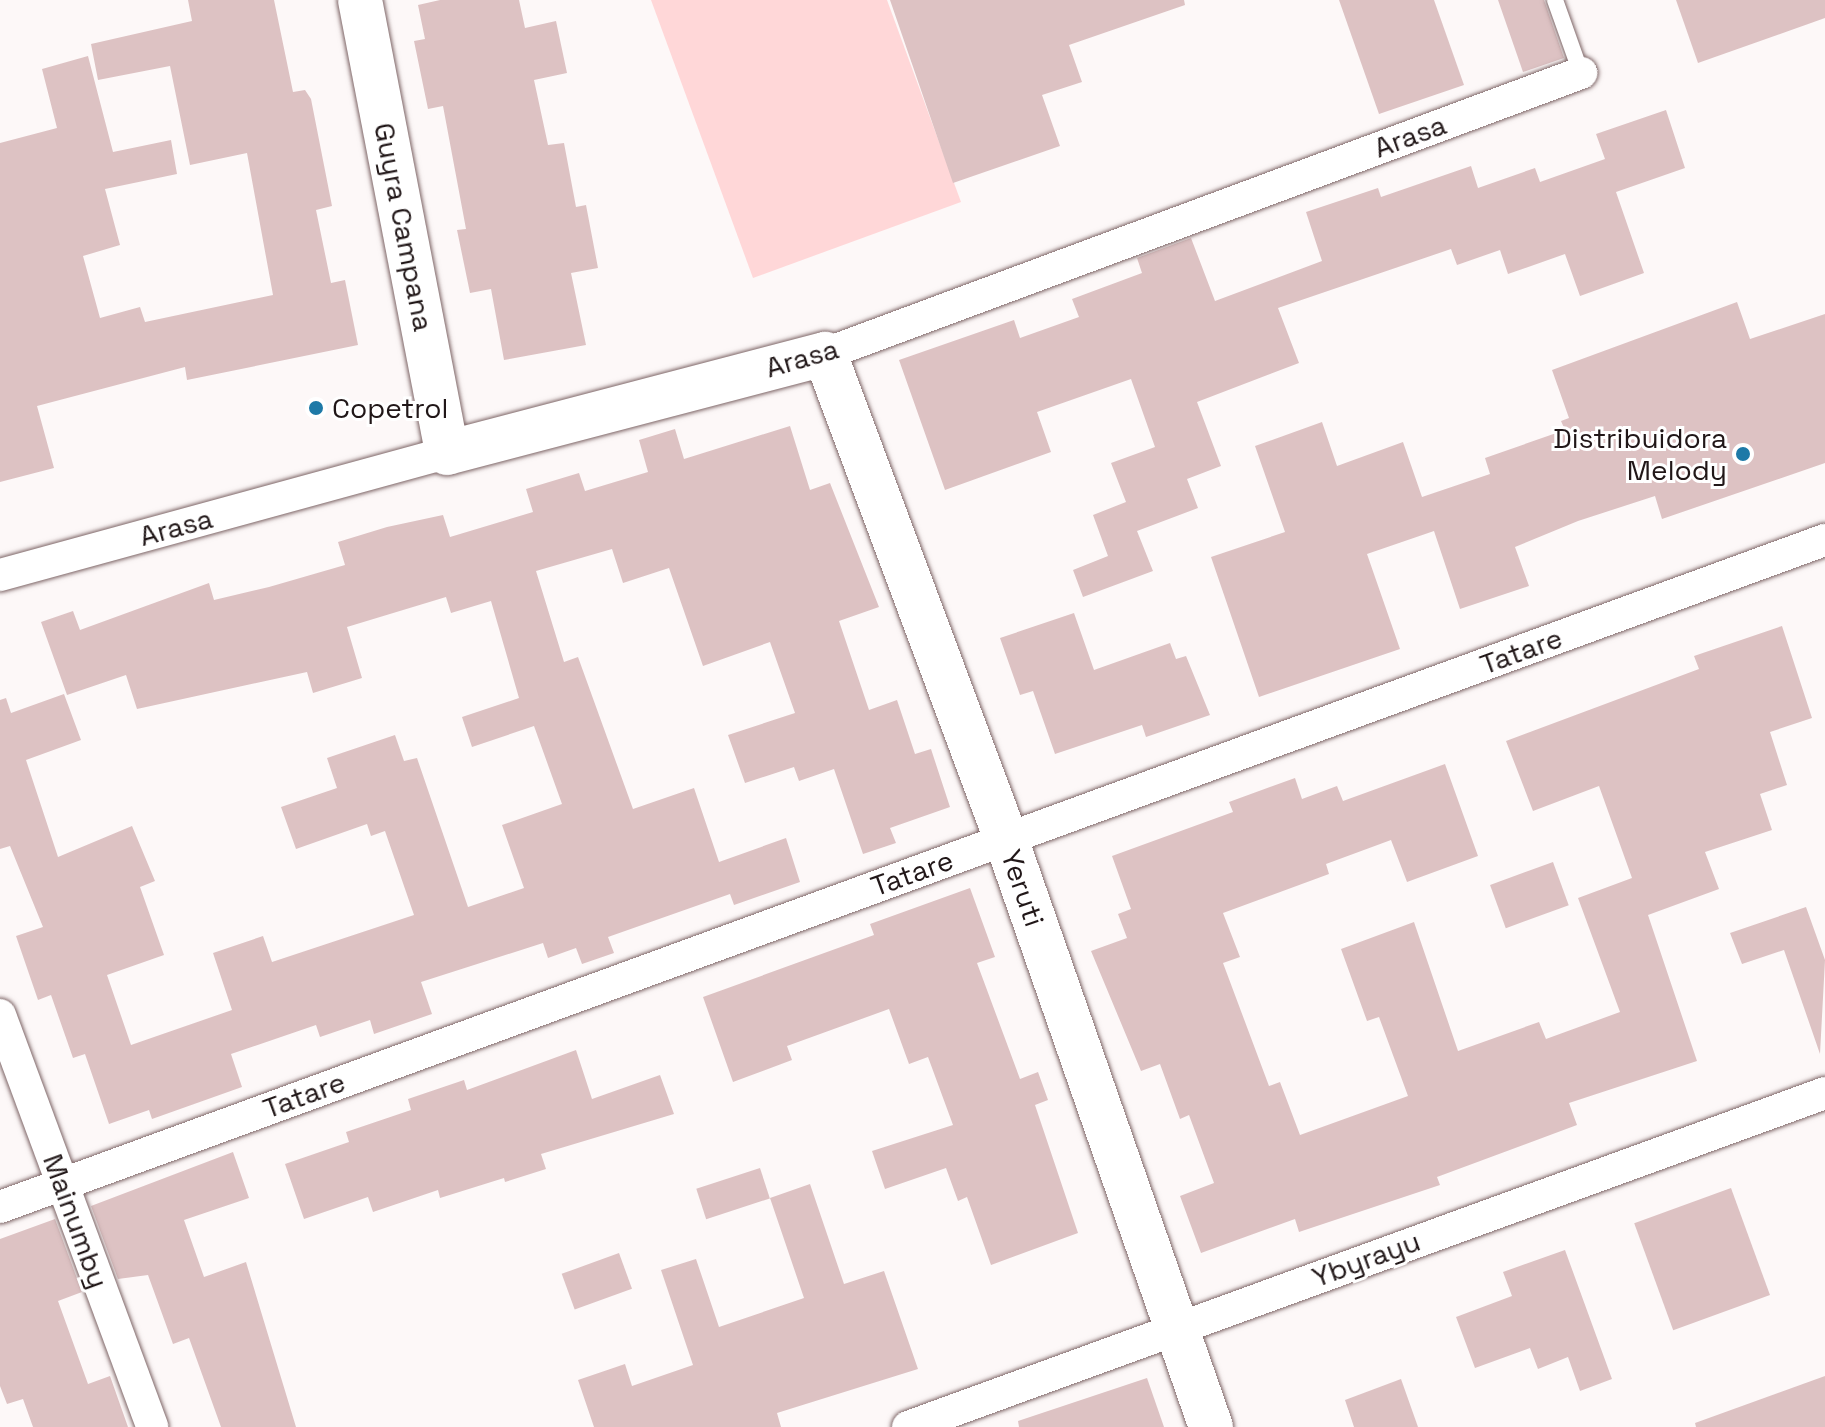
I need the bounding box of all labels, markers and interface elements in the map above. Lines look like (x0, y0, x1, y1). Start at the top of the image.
street label: Arasa (1369, 107, 1451, 165)
street label: Guyra Campana (367, 120, 441, 334)
street label: Arasa (762, 332, 842, 384)
place label: Copetrol (332, 391, 448, 425)
marker: Copetrol (307, 399, 325, 417)
place label: Distribuidora Melody (1553, 421, 1727, 487)
marker: Distribuidora Melody (1734, 445, 1752, 463)
street label: Arasa (136, 501, 216, 553)
street label: Tatare (1475, 621, 1567, 681)
street label: Tatare (866, 843, 958, 903)
street label: Yeruti (994, 845, 1052, 931)
street label: Tatare (258, 1065, 350, 1125)
street label: Mainumby (36, 1149, 116, 1293)
street label: Ybyrayu (1307, 1224, 1425, 1294)

